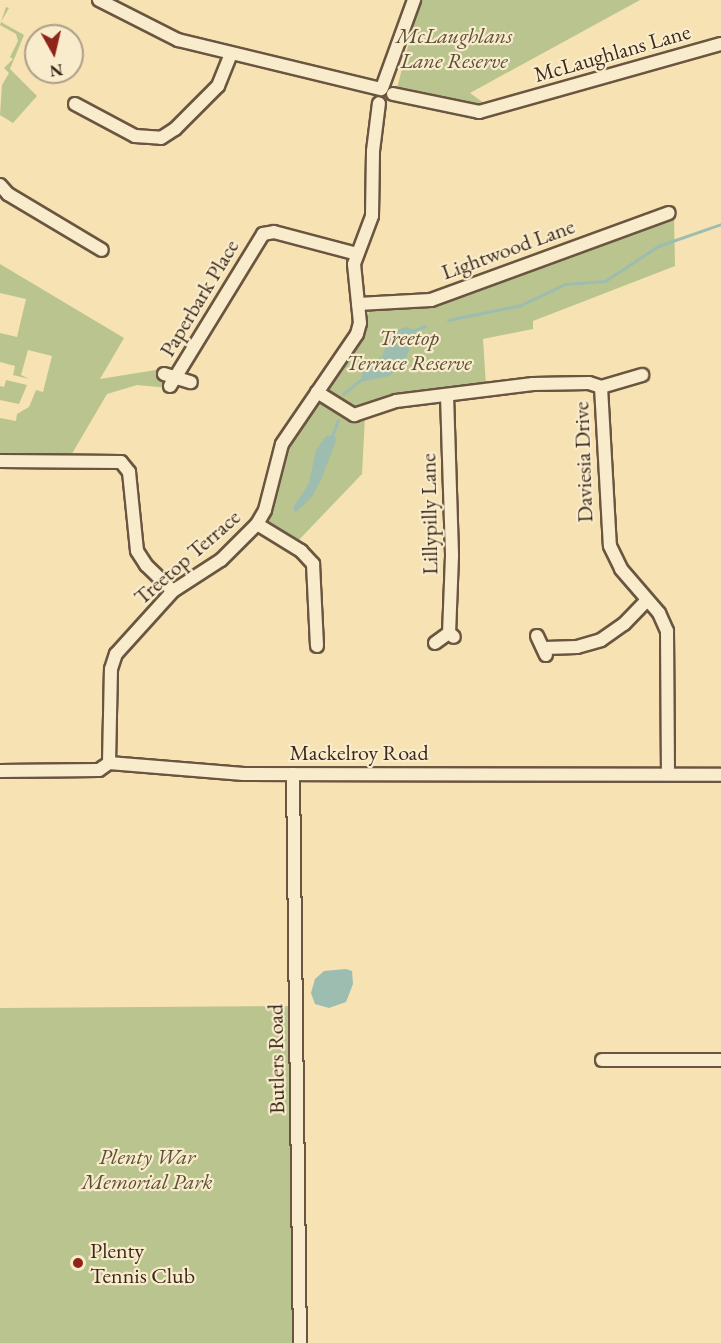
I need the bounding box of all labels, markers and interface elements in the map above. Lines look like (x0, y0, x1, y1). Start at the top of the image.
street label: McLaughlans Lane (531, 18, 693, 88)
park label: McLaughlans Lane Reserve (396, 22, 512, 74)
north arrow (24, 24, 84, 84)
text: N (48, 59, 64, 82)
street label: Lightwood Lane (438, 213, 578, 285)
street label: Paperbark Place (154, 235, 244, 361)
park label: Treetop Terrace Reserve (346, 324, 472, 376)
street label: Daviesia Drive (568, 401, 598, 523)
street label: Lillypilly Lane (415, 453, 443, 575)
street label: Treetop Terrace (129, 504, 245, 610)
street label: Mackelroy Road (289, 740, 429, 766)
street label: Butlers Road (262, 1004, 290, 1114)
park label: Plenty War Memorial Park (81, 1143, 213, 1194)
place label: Plenty Tennis Club (90, 1237, 195, 1288)
marker: Plenty Tennis Club (71, 1256, 85, 1270)

